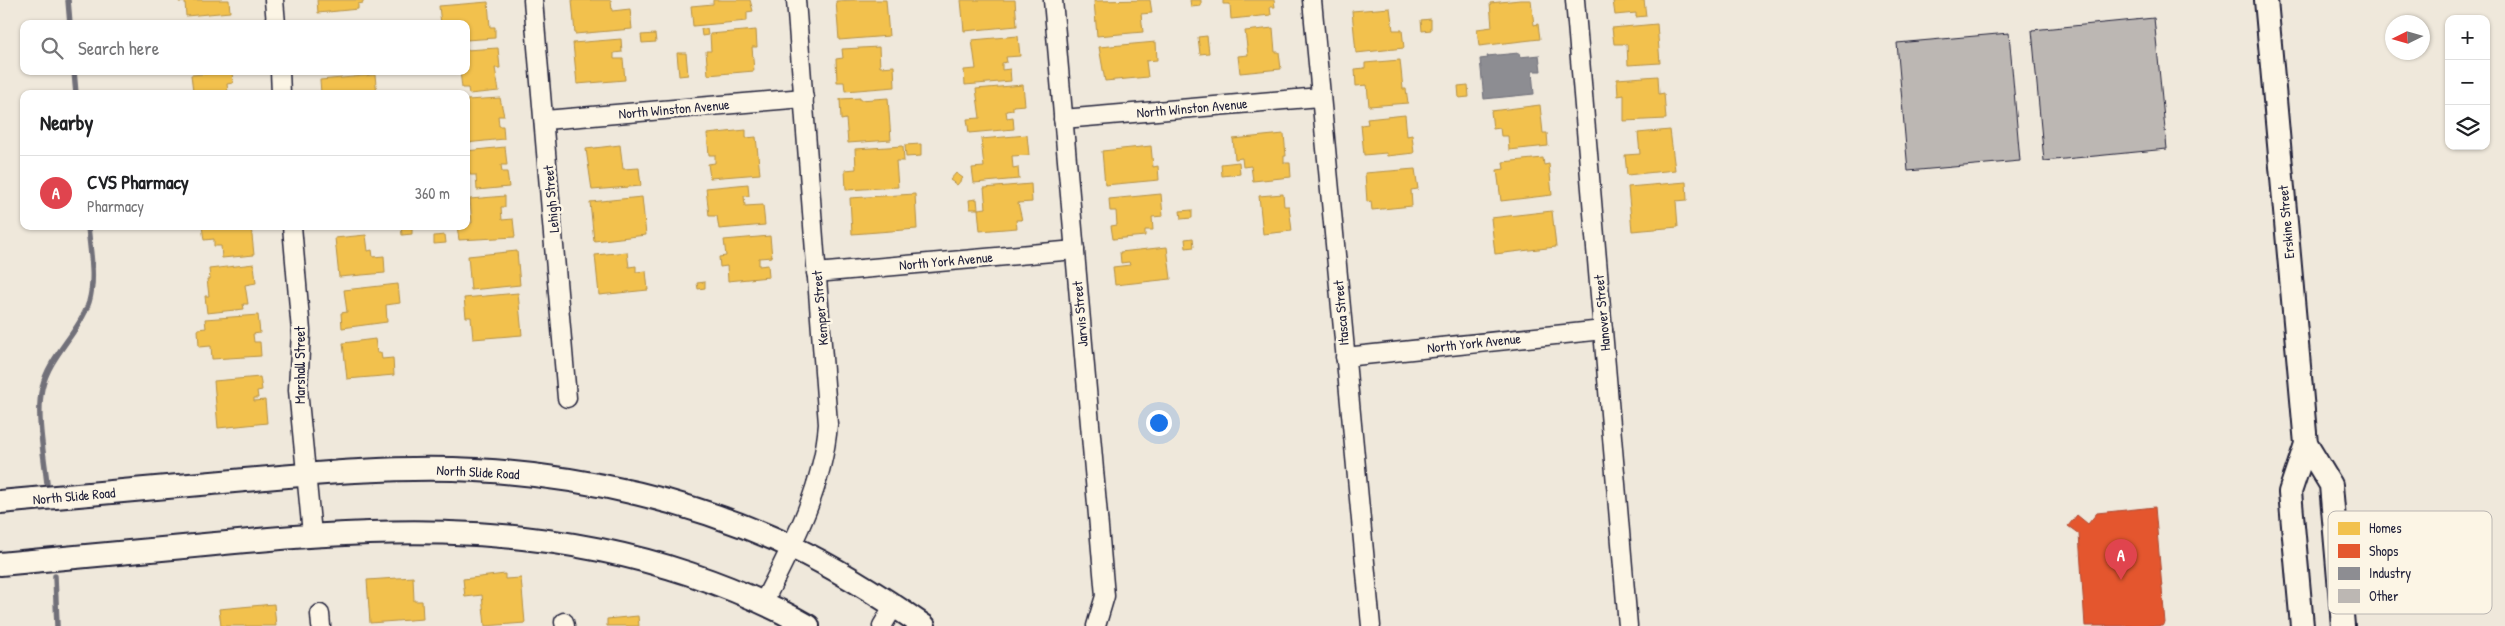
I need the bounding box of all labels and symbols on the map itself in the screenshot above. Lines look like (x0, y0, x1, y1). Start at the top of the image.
north arrow (2385, 15, 2430, 60)
street label: North Winston Avenue (1136, 93, 1249, 122)
street label: North Winston Avenue (618, 94, 731, 123)
street label: Lehigh Street (538, 164, 564, 234)
street label: Erskine Street (2273, 184, 2298, 260)
street label: North York Avenue (898, 247, 994, 274)
street label: Kemper Street (807, 270, 833, 346)
street label: Hanover Street (1589, 274, 1614, 352)
street label: Itasca Street (1328, 279, 1353, 347)
street label: Jarvis Street (1067, 280, 1092, 348)
street label: Marshall Street (290, 326, 309, 404)
street label: North York Avenue (1426, 328, 1522, 357)
your location (1146, 410, 1172, 436)
street label: North Slide Road (436, 460, 520, 483)
street label: North Slide Road (32, 482, 117, 509)
legend (2328, 511, 2492, 614)
text: Homes (2369, 518, 2402, 537)
pin: A (2105, 539, 2137, 580)
text: Shops (2369, 541, 2398, 561)
text: Industry (2369, 563, 2411, 583)
text: Other (2369, 586, 2399, 605)

